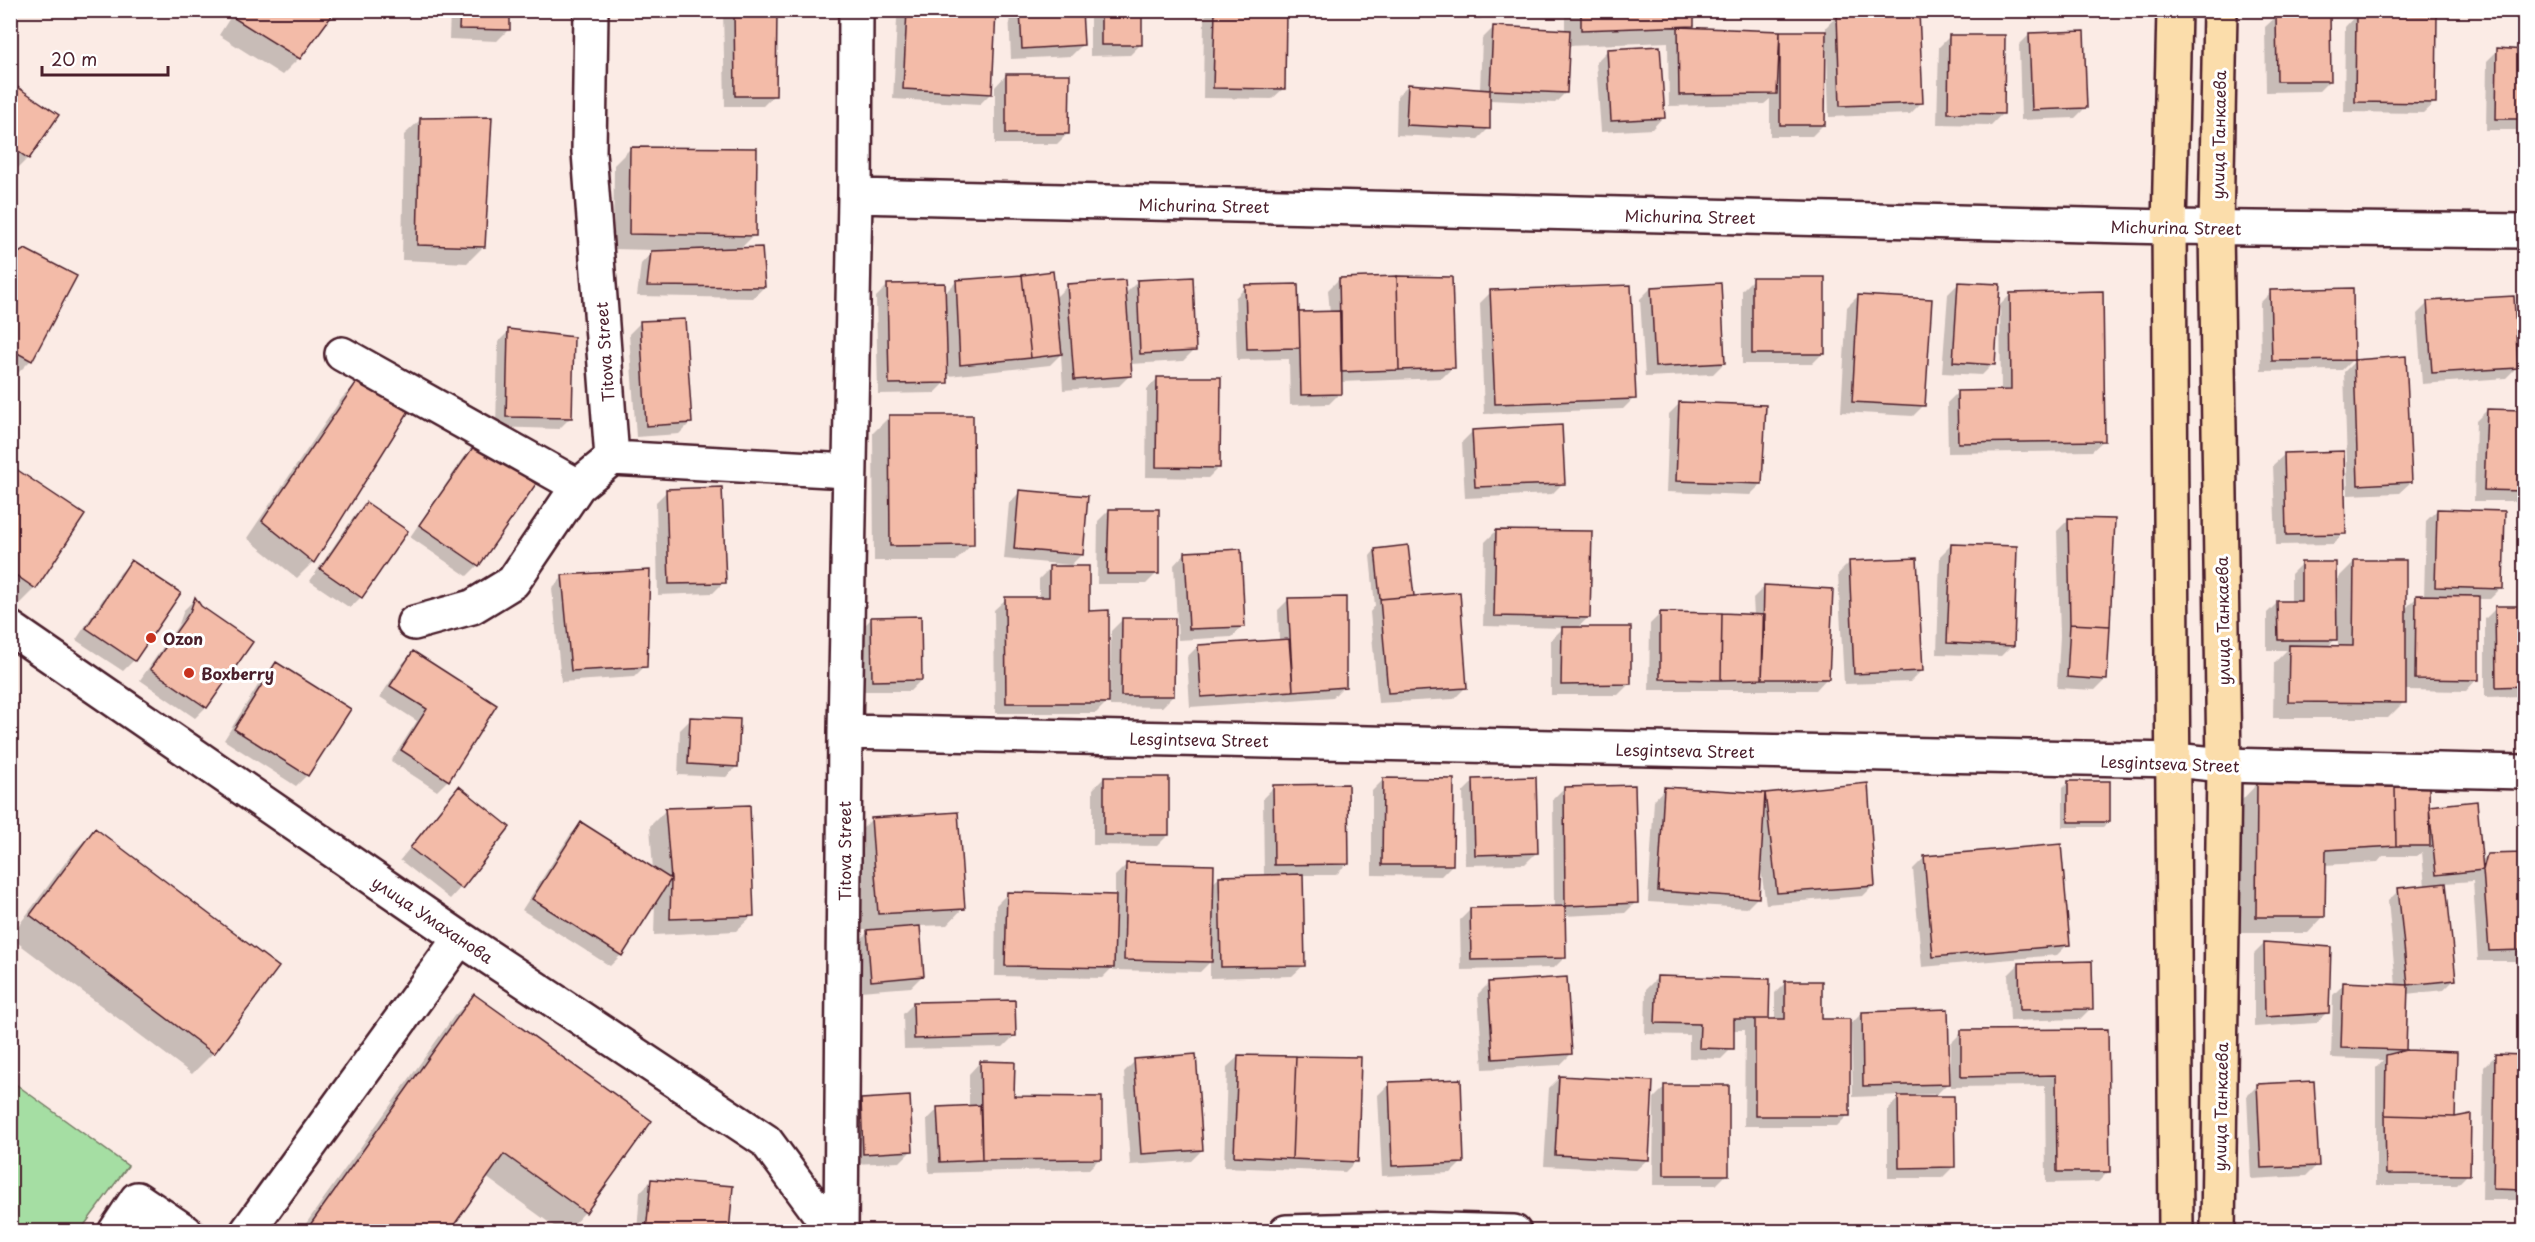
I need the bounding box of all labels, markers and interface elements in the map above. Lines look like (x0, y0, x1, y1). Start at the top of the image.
scale bar (42, 39, 168, 77)
text: 20 m (51, 45, 97, 72)
street label: улица Танкаева (2205, 70, 2231, 200)
street label: Michurina Street (1138, 192, 1270, 218)
street label: Michurina Street (1624, 203, 1756, 229)
street label: Michurina Street (2110, 214, 2242, 240)
street label: Titova Street (589, 301, 619, 403)
street label: улица Танкаева (2209, 556, 2235, 686)
place label: Ozon (163, 626, 203, 650)
marker: Ozon (144, 631, 158, 645)
place label: Boxberry (201, 661, 274, 685)
marker: Boxberry (182, 666, 196, 680)
street label: Lesgintseva Street (1129, 726, 1269, 752)
street label: Lesgintseva Street (1615, 737, 1755, 763)
street label: Lesgintseva Street (2100, 749, 2240, 777)
street label: Titova Street (832, 800, 856, 901)
street label: улица Умаханова (368, 869, 499, 969)
street label: улица Танкаева (2207, 1042, 2233, 1172)

